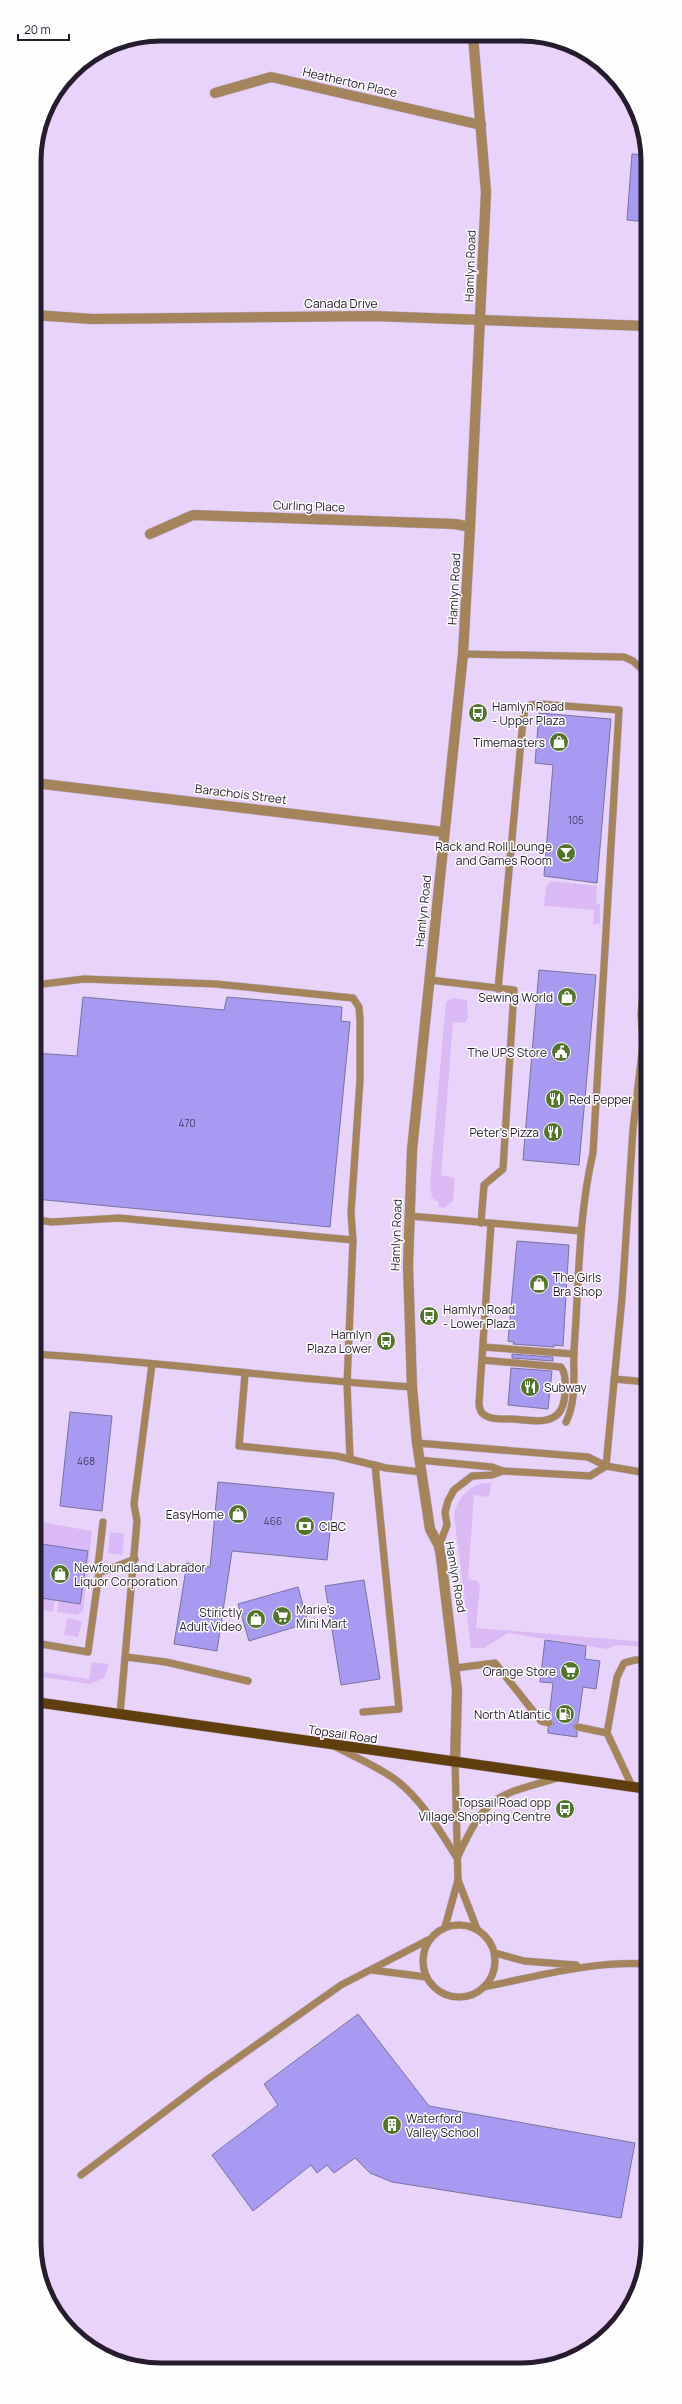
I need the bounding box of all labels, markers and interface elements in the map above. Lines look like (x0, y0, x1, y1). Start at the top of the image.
scale bar (18, 16, 69, 42)
text: 20 m (24, 21, 51, 38)
street label: Heatherton Place (301, 63, 399, 101)
street label: Hamlyn Road (460, 230, 480, 302)
street label: Canada Drive (304, 295, 378, 312)
street label: Curling Place (272, 496, 346, 516)
street label: Hamlyn Road (444, 553, 464, 625)
place label: Hamlyn Road - Upper Plaza (492, 698, 565, 729)
bus stop icon: Hamlyn Road - Upper Plaza (467, 702, 489, 724)
shop icon: Timemasters (548, 731, 570, 753)
place label: Timemasters (473, 734, 545, 751)
street label: Barachois Street (194, 780, 288, 808)
house number: 105 (568, 813, 584, 827)
place label: Rack and Roll Lounge and Games Room (435, 838, 552, 869)
bar icon: Rack and Roll Lounge and Games Room (555, 842, 577, 864)
street label: Hamlyn Road (411, 874, 435, 948)
shop icon: Sewing World (556, 986, 578, 1008)
place label: Sewing World (478, 989, 553, 1006)
public building icon: The UPS Store (550, 1041, 572, 1063)
place label: The UPS Store (468, 1044, 547, 1061)
restaurant icon: Red Pepper (544, 1088, 566, 1110)
place label: Red Pepper (569, 1091, 633, 1108)
house number: 470 (178, 1116, 196, 1130)
restaurant icon: Peter's Pizza (542, 1121, 564, 1143)
place label: Peter's Pizza (469, 1124, 539, 1141)
street label: Hamlyn Road (386, 1199, 406, 1271)
place label: The Girls Bra Shop (553, 1269, 602, 1300)
shop icon: The Girls Bra Shop (528, 1273, 550, 1295)
place label: Hamlyn Road - Lower Plaza (443, 1301, 516, 1332)
bus stop icon: Hamlyn Road - Lower Plaza (418, 1305, 440, 1327)
place label: Hamlyn Plaza Lower (307, 1326, 373, 1357)
bus stop icon: Hamlyn Plaza Lower (375, 1330, 397, 1352)
restaurant icon: Subway (519, 1376, 541, 1398)
place label: Subway (544, 1379, 588, 1396)
house number: 468 (77, 1454, 95, 1468)
shop icon: EasyHome (227, 1503, 249, 1525)
place label: EasyHome (166, 1506, 224, 1523)
house number: 466 (264, 1514, 282, 1528)
bank icon: CIBC (294, 1515, 316, 1537)
place label: CIBC (319, 1518, 347, 1535)
street label: Hamlyn Road (441, 1540, 471, 1614)
place label: Newfoundland Labrador Liquor Corporation (74, 1559, 207, 1590)
shop icon: Newfoundland Labrador Liquor Corporation (49, 1563, 71, 1585)
place label: Marie's Mini Mart (296, 1601, 347, 1632)
place label: Stirictly Adult Video (179, 1604, 243, 1635)
supermarket icon: Marie's Mini Mart (271, 1605, 293, 1627)
shop icon: Stirictly Adult Video (245, 1608, 267, 1630)
supermarket icon: Orange Store (559, 1660, 581, 1682)
place label: Orange Store (483, 1663, 556, 1680)
fuel station icon: North Atlantic (554, 1703, 576, 1725)
place label: North Atlantic (474, 1706, 551, 1723)
street label: Topsail Road (307, 1721, 379, 1747)
place label: Topsail Road opp Village Shopping Centre (419, 1794, 551, 1825)
bus stop icon: Topsail Road opp Village Shopping Centre (554, 1798, 576, 1820)
place label: Waterford Valley School (406, 2110, 479, 2141)
building icon: Waterford Valley School (381, 2114, 403, 2136)

